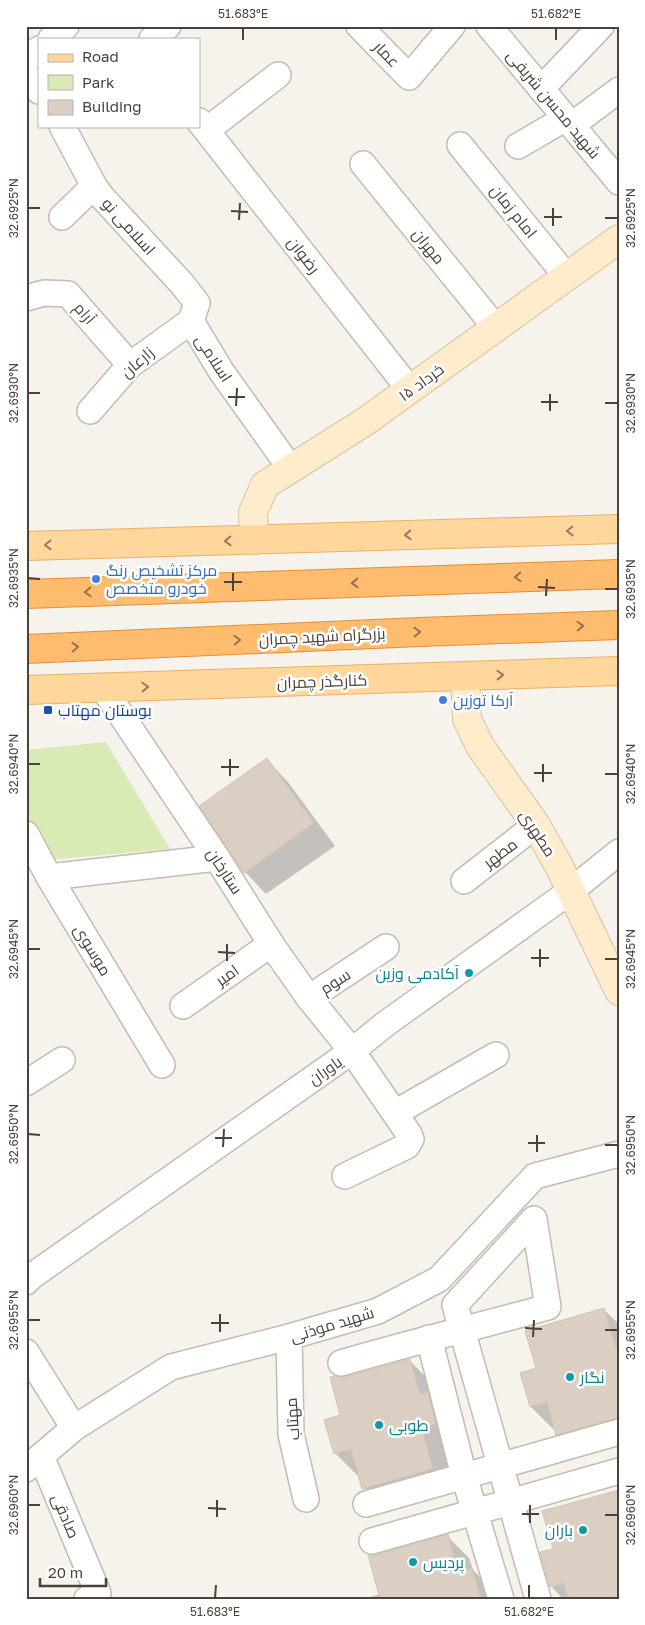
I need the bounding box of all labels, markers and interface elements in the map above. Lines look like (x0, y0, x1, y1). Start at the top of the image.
text: 51.683°E (218, 6, 268, 21)
text: 51.682°E (531, 6, 581, 21)
street label: عمار (369, 36, 404, 71)
legend (38, 38, 200, 128)
street label: شهید محسن شریفی (502, 45, 605, 163)
text: Road (82, 47, 119, 65)
text: Park (82, 73, 115, 91)
text: Building (82, 97, 142, 115)
text: 32.6925°N (6, 178, 21, 238)
street label: امام زمان (485, 180, 542, 243)
text: 32.6925°N (623, 188, 638, 248)
street label: اسلامی نو (97, 193, 160, 259)
street label: مهران (408, 224, 450, 269)
street label: رضوان (283, 232, 325, 278)
street label: آرام (68, 298, 100, 330)
street label: اسلامی (190, 330, 237, 386)
street label: زارعان (116, 342, 158, 383)
street label: ۱۵ خرداد (394, 359, 448, 405)
text: 32.6930°N (6, 363, 21, 423)
text: 32.6930°N (623, 373, 638, 433)
one-way arrow (566, 525, 574, 536)
one-way arrow (403, 530, 411, 540)
one-way arrow (223, 535, 231, 546)
one-way arrow (43, 540, 51, 550)
text: 32.6935°N (6, 548, 21, 608)
text: 32.6935°N (623, 559, 638, 619)
place label: مرکز تشخیص رنگ خودرو متخصص (106, 560, 217, 599)
one-way arrow (513, 572, 521, 583)
marker: مرکز تشخیص رنگ خودرو متخصص (90, 573, 102, 585)
one-way arrow (351, 578, 358, 588)
one-way arrow (84, 586, 92, 597)
one-way arrow (576, 621, 584, 631)
street label: بزرگراه شهید چمران (258, 623, 386, 651)
one-way arrow (413, 626, 421, 637)
one-way arrow (234, 634, 242, 645)
one-way arrow (72, 642, 79, 652)
street label: کنارگذر چمران (276, 669, 368, 695)
one-way arrow (496, 670, 504, 680)
one-way arrow (142, 682, 149, 692)
place label: آرکا توزین (453, 690, 514, 711)
marker: آرکا توزین (437, 694, 449, 706)
place label: بوستان مهتاب (58, 700, 152, 721)
marker: بوستان مهتاب (42, 704, 54, 716)
text: 32.6940°N (6, 734, 21, 794)
text: 32.6940°N (623, 744, 638, 804)
street label: مطهری (515, 806, 561, 861)
street label: مطهر (478, 834, 522, 874)
street label: ستارخان (202, 844, 247, 898)
text: 32.6945°N (6, 919, 21, 979)
street label: موسوی (69, 921, 116, 980)
text: 32.6945°N (623, 929, 638, 989)
street label: امیر (211, 960, 243, 991)
place label: آکادمی وزین (375, 963, 460, 984)
street label: سوم (316, 964, 355, 1000)
marker: آکادمی وزین (463, 967, 475, 979)
street label: یاوران (304, 1051, 347, 1090)
text: 32.6950°N (6, 1104, 21, 1164)
text: 32.6950°N (623, 1115, 638, 1175)
text: 32.6955°N (6, 1290, 21, 1350)
text: 32.6955°N (623, 1300, 638, 1360)
street label: شهید موذنی (288, 1302, 377, 1347)
place label: نگار (579, 1367, 605, 1387)
marker: نگار (564, 1371, 576, 1383)
street label: مهتاب (281, 1397, 304, 1441)
place label: طوبی (389, 1415, 429, 1436)
marker: طوبی (373, 1419, 385, 1431)
text: 32.6960°N (6, 1475, 21, 1535)
text: 32.6960°N (623, 1485, 638, 1545)
street label: صادقی (47, 1491, 84, 1542)
place label: باران (545, 1520, 573, 1541)
marker: باران (577, 1524, 589, 1536)
place label: پردیس (423, 1552, 465, 1574)
scale bar (40, 1555, 106, 1587)
marker: پردیس (407, 1556, 419, 1568)
text: 20 m (48, 1563, 83, 1581)
text: 51.683°E (190, 1604, 240, 1619)
text: 51.682°E (504, 1604, 554, 1619)

